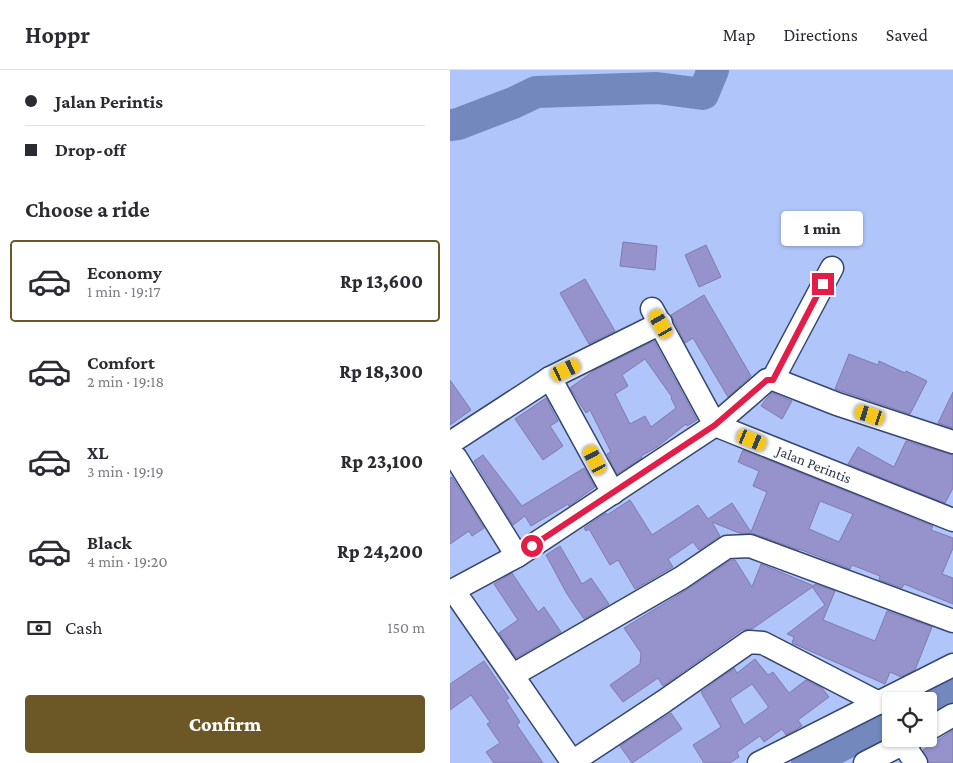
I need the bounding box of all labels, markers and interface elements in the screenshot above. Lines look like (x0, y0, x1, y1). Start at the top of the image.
text: Hoppr (25, 21, 90, 48)
text: Map (723, 25, 755, 45)
text: Directions (783, 25, 858, 45)
text: Saved (886, 25, 928, 45)
text: Jalan Perintis (55, 91, 163, 112)
text: Drop-off (55, 139, 126, 160)
text: Choose a ride (25, 197, 150, 222)
callout: 1 min (782, 212, 864, 246)
text: 1 min (803, 220, 841, 237)
icon: car (27, 259, 72, 304)
text: Economy (87, 262, 162, 283)
text: Rp 13,600 (340, 271, 423, 292)
route end (812, 273, 834, 295)
text: 1 min · 19:17 (87, 283, 161, 300)
car (647, 307, 674, 341)
icon: car (27, 349, 72, 394)
text: Comfort (87, 352, 155, 373)
car (549, 357, 582, 383)
text: Rp 18,300 (339, 361, 423, 382)
text: 2 min · 19:18 (87, 373, 164, 390)
car (853, 403, 886, 427)
car (735, 427, 768, 453)
icon: car (27, 439, 72, 484)
text: XL (87, 442, 109, 463)
street label: Jalan Perintis (772, 442, 854, 487)
car (581, 443, 608, 477)
text: Rp 23,100 (341, 451, 423, 472)
text: 3 min · 19:19 (87, 463, 164, 480)
icon: car (27, 529, 72, 574)
text: Black (87, 532, 132, 553)
route start (521, 535, 543, 557)
text: Rp 24,200 (337, 541, 423, 562)
text: 4 min · 19:20 (87, 553, 167, 570)
icon: cash (25, 614, 53, 642)
text: Cash (65, 617, 103, 638)
text: 150 m (387, 619, 425, 636)
map controls (882, 692, 937, 747)
button: locate (882, 692, 937, 747)
button: Confirm (25, 695, 425, 753)

